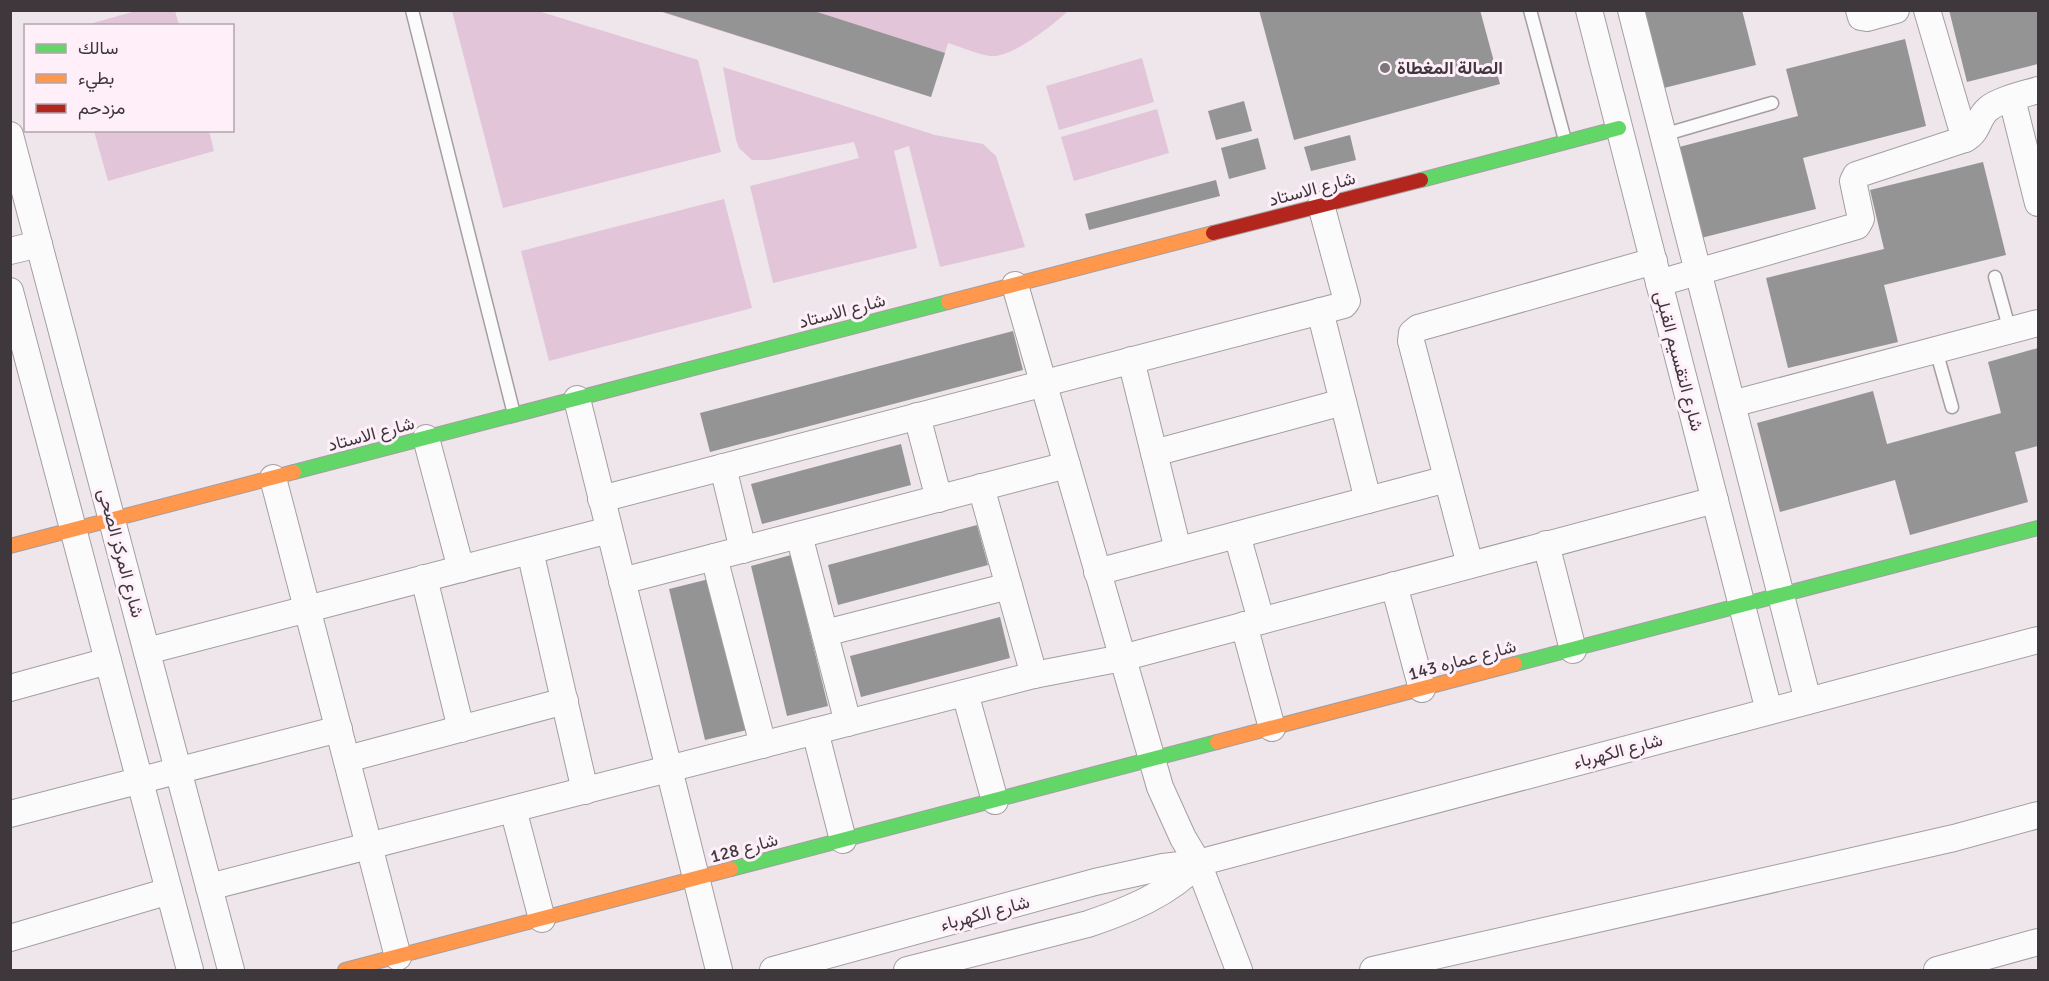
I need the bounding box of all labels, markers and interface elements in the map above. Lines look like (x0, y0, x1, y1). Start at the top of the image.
legend (24, 24, 234, 132)
text: سالك (78, 37, 118, 59)
place label: الصالة المغطاة (1397, 57, 1503, 79)
marker: الصالة المغطاة (1378, 61, 1392, 75)
text: بطيء (78, 67, 114, 93)
text: مزدحم (78, 97, 125, 120)
street label: شارع الاستاد (1266, 167, 1358, 212)
street label: شارع التقسيم القبلى (1649, 288, 1708, 434)
street label: شارع الاستاد (796, 289, 888, 334)
street label: شارع الاستاد (325, 412, 417, 457)
street label: شارع المركز الصحى (92, 486, 149, 620)
street label: شارع عماره 143 (1406, 635, 1519, 686)
street label: شارع الكهرباء (1571, 729, 1665, 774)
street label: شارع 128 (708, 828, 781, 869)
street label: شارع الكهرباء (938, 891, 1032, 936)

